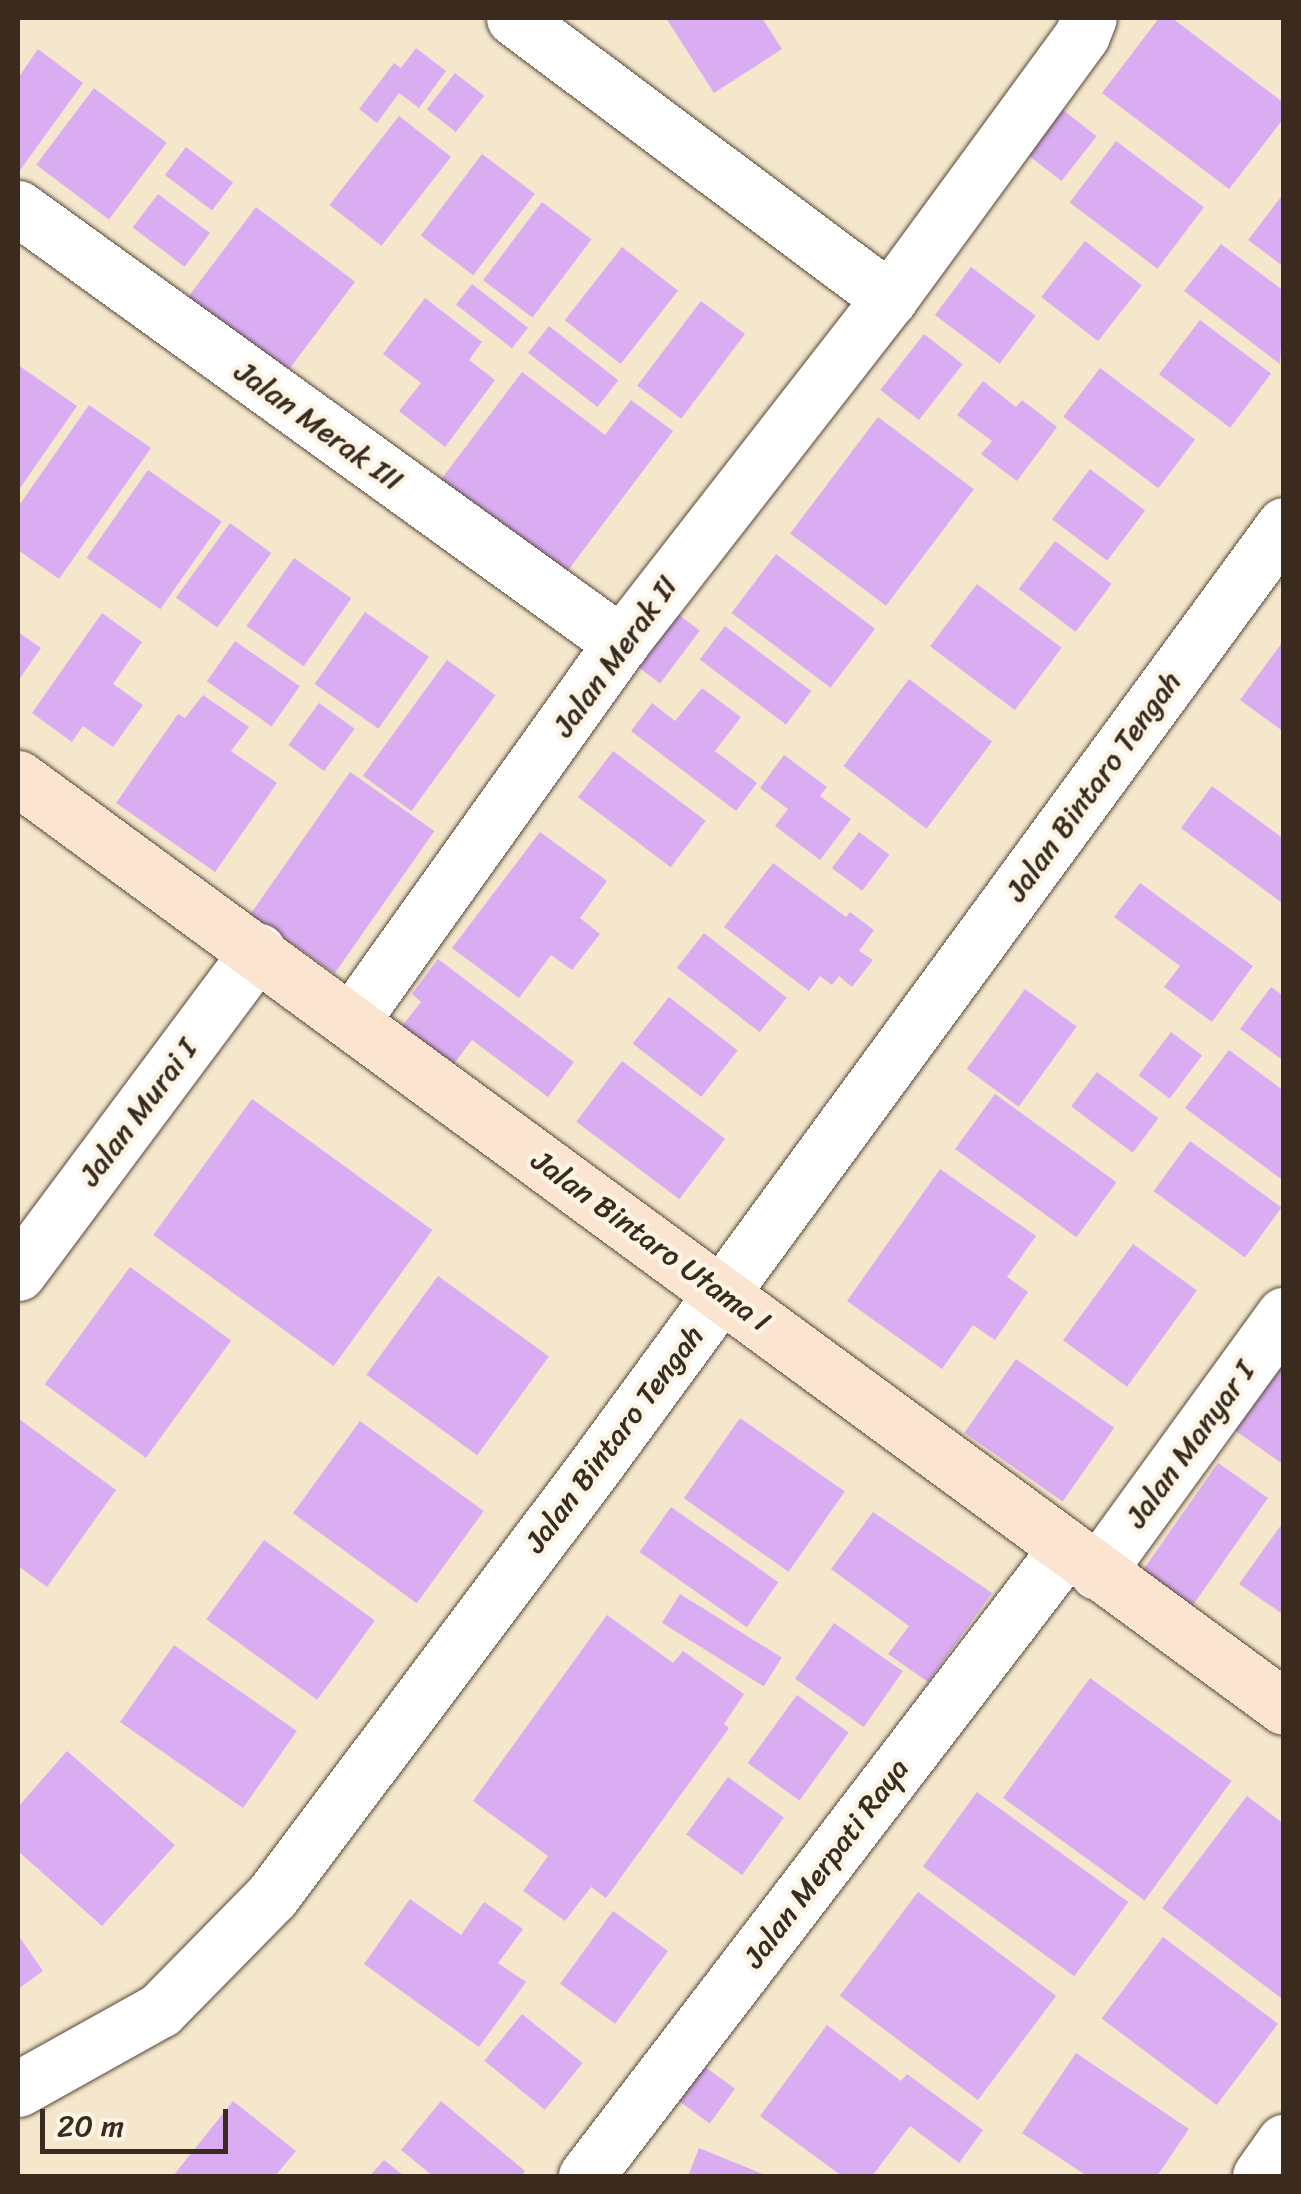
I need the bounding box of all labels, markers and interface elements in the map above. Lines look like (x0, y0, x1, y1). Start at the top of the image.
street label: Jalan Merak III (228, 353, 410, 499)
street label: Jalan Merak II (545, 569, 685, 743)
street label: Jalan Bintaro Tengah (998, 664, 1188, 908)
street label: Jalan Murai I (72, 1032, 204, 1192)
street label: Jalan Bintaro Utama I (524, 1141, 778, 1341)
street label: Jalan Bintaro Tengah (517, 1318, 711, 1560)
street label: Jalan Manyar I (1118, 1355, 1262, 1533)
street label: Jalan Merpati Raya (736, 1752, 916, 1974)
scale bar (45, 2089, 232, 2151)
text: 20 m (57, 2099, 124, 2153)

